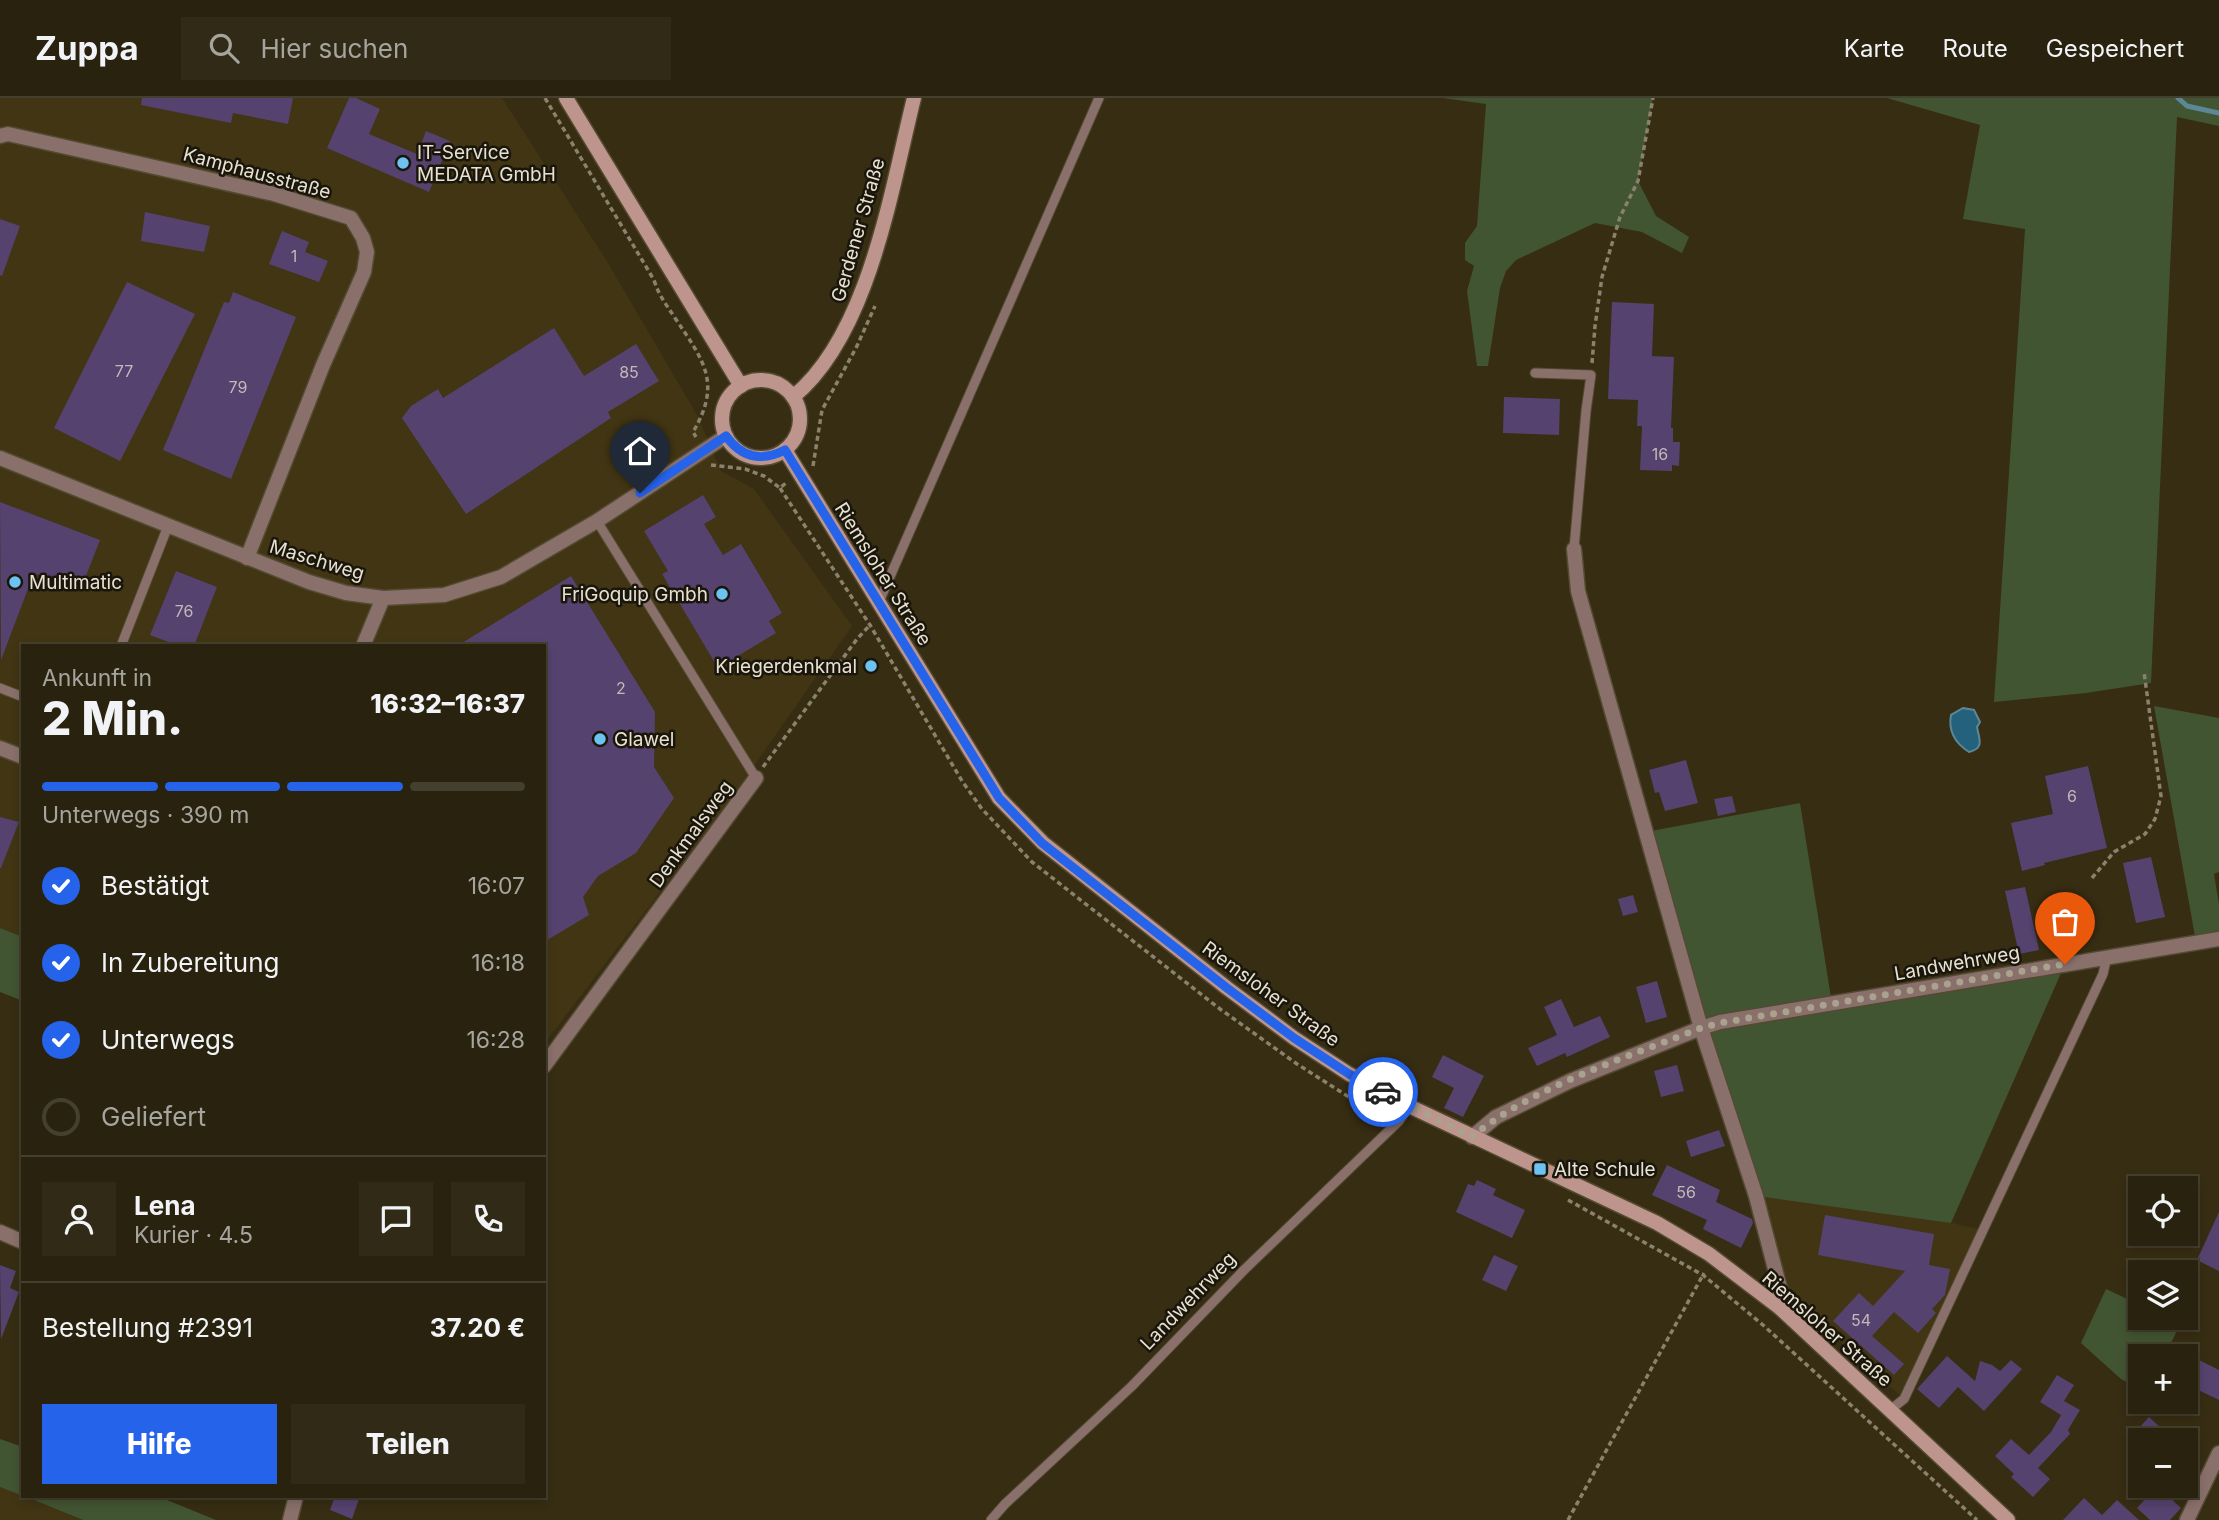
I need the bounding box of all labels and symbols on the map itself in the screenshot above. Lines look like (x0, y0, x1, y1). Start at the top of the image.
place label: IT-Service MEDATA GmbH (417, 141, 556, 186)
street label: Kamphausstraße (181, 142, 333, 204)
marker: IT-Service MEDATA GmbH (395, 155, 411, 171)
street label: Gerdener Straße (826, 155, 890, 305)
house number: 1 (291, 246, 297, 266)
house number: 77 (115, 361, 133, 381)
house number: 85 (619, 362, 639, 382)
house number: 79 (229, 377, 247, 397)
pin (610, 421, 670, 493)
house number: 16 (1652, 444, 1668, 464)
street label: Riemsloher Straße (830, 498, 936, 650)
street label: Maschweg (267, 535, 367, 585)
place label: Multimatic (29, 571, 122, 594)
marker: Multimatic (7, 574, 23, 590)
place label: FriGoquip Gmbh (562, 583, 708, 606)
marker: FriGoquip Gmbh (714, 586, 730, 602)
house number: 76 (175, 601, 193, 621)
place label: Kriegerdenkmal (715, 655, 857, 678)
marker: Kriegerdenkmal (863, 658, 879, 674)
house number: 2 (616, 678, 626, 698)
place label: Glawel (614, 728, 674, 751)
marker: Glawel (592, 731, 608, 747)
street label: Denkmalsweg (645, 776, 737, 892)
house number: 6 (2067, 786, 2077, 806)
pin (2035, 892, 2095, 964)
street label: Riemsloher Straße (1198, 936, 1344, 1052)
street label: Landwehrweg (1892, 941, 2022, 985)
courier (1348, 1057, 1418, 1127)
place label: Alte Schule (1554, 1158, 1656, 1181)
marker: Alte Schule (1532, 1161, 1548, 1177)
house number: 56 (1676, 1182, 1696, 1202)
street label: Landwehrweg (1136, 1247, 1240, 1355)
street label: Riemsloher Straße (1757, 1266, 1897, 1392)
house number: 54 (1851, 1310, 1871, 1330)

